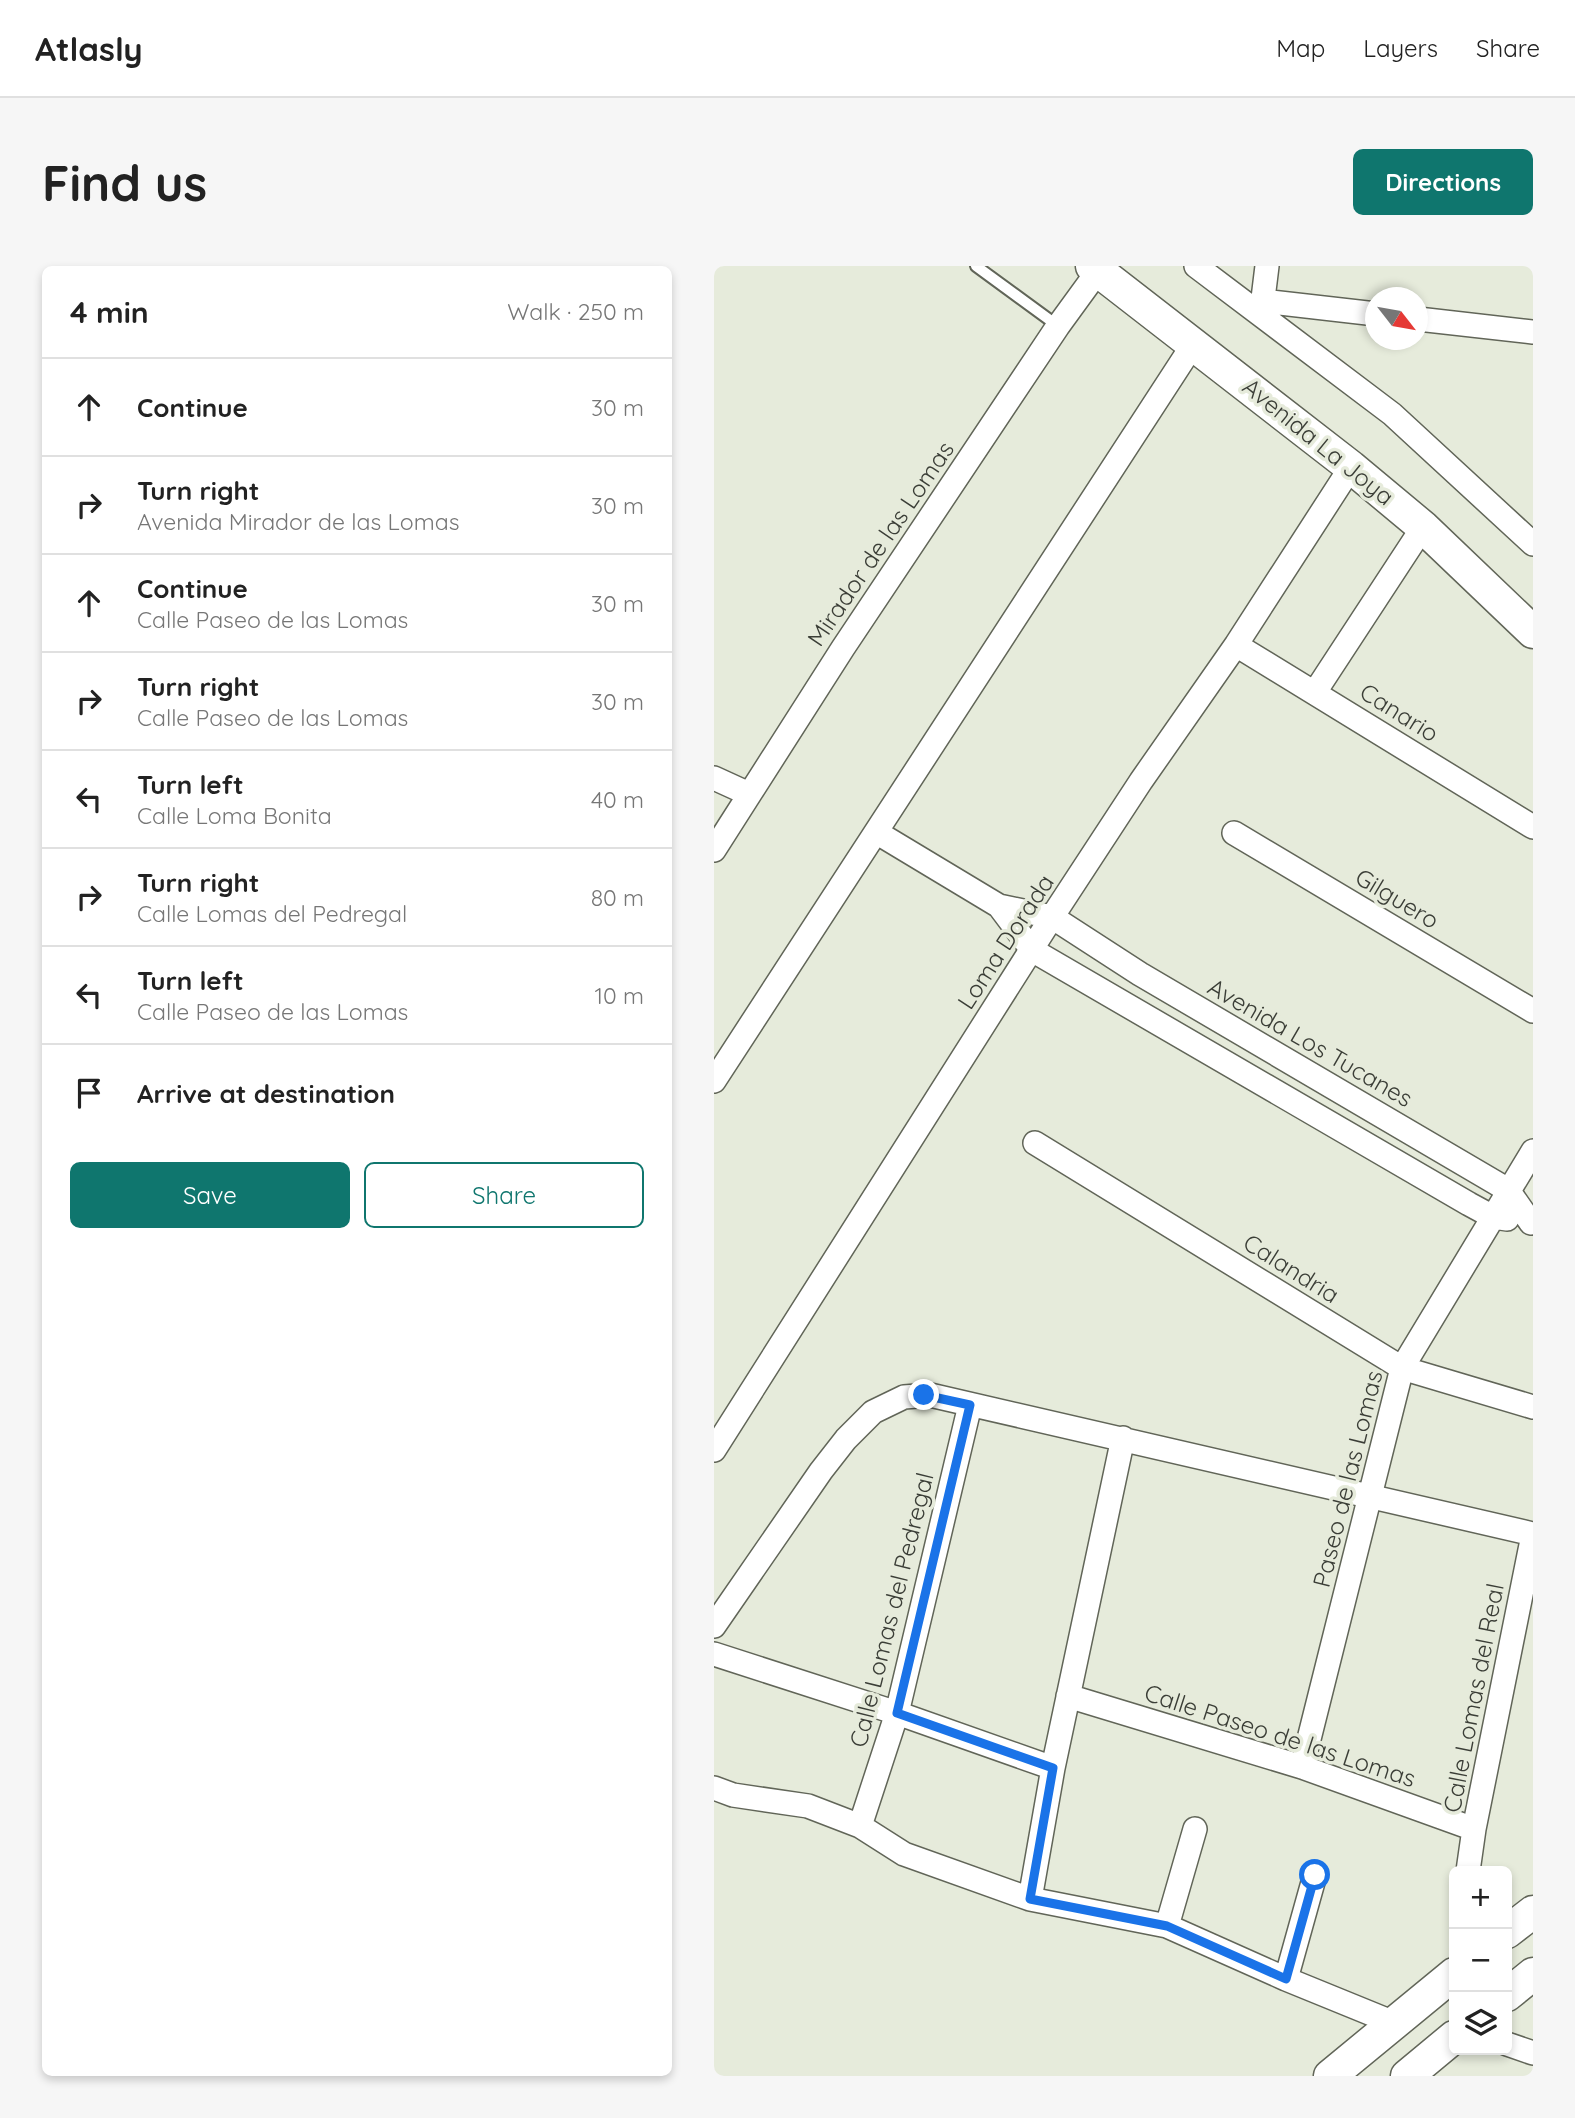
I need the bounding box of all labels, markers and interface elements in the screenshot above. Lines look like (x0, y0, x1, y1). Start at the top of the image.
text: Atlasly (35, 28, 143, 69)
text: Map (1276, 33, 1325, 63)
text: Layers (1363, 33, 1438, 63)
text: Share (1476, 33, 1540, 63)
button: Directions (1353, 149, 1533, 215)
text: Find us (42, 152, 207, 213)
north arrow (1365, 287, 1428, 350)
text: 4 min (70, 293, 149, 331)
text: Walk · 250 m (507, 297, 644, 326)
street label: Avenida La Joya (1237, 371, 1400, 511)
icon: ahead (70, 388, 108, 426)
text: Continue (137, 391, 248, 424)
text: 30 m (591, 393, 644, 422)
street label: Mirador de las Lomas (800, 435, 960, 652)
text: Turn right (137, 474, 259, 507)
icon: right (70, 486, 108, 524)
text: 30 m (591, 491, 644, 520)
text: Avenida Mirador de las Lomas (137, 507, 459, 536)
text: Continue (137, 572, 248, 605)
icon: ahead (70, 584, 108, 622)
text: 30 m (591, 589, 644, 618)
text: Calle Paseo de las Lomas (137, 605, 408, 634)
text: Turn right (137, 670, 259, 703)
street label: Canario (1354, 676, 1445, 748)
icon: right (70, 682, 108, 720)
text: 30 m (591, 687, 644, 716)
text: Calle Paseo de las Lomas (137, 703, 408, 732)
text: Turn left (137, 768, 244, 801)
icon: left (70, 780, 108, 818)
text: 40 m (591, 785, 644, 814)
text: Calle Loma Bonita (137, 801, 332, 830)
street label: Gilguero (1350, 862, 1445, 935)
text: Turn right (137, 866, 259, 899)
street label: Loma Dorada (950, 868, 1060, 1015)
icon: right (70, 878, 108, 916)
text: 80 m (591, 883, 644, 912)
text: Calle Lomas del Pedregal (137, 899, 407, 928)
text: Turn left (137, 964, 244, 997)
street label: Avenida Los Tucanes (1203, 971, 1418, 1113)
icon: left (70, 976, 108, 1014)
text: 10 m (595, 981, 644, 1010)
text: Calle Paseo de las Lomas (137, 997, 408, 1026)
icon: arrive (70, 1074, 108, 1112)
text: Arrive at destination (137, 1077, 395, 1110)
button: Save (70, 1162, 350, 1228)
button: Share (364, 1162, 644, 1228)
street label: Calandria (1238, 1227, 1345, 1309)
street label: Paseo de las Lomas (1306, 1367, 1388, 1590)
route end (908, 1379, 939, 1410)
street label: Calle Lomas del Pedregal (842, 1469, 940, 1750)
street label: Calle Lomas del Real (1436, 1581, 1510, 1815)
street label: Calle Paseo de las Lomas (1141, 1677, 1420, 1793)
route start (1299, 1859, 1330, 1890)
map controls (1449, 1866, 1512, 2055)
button: + (1449, 1866, 1512, 1929)
button: − (1449, 1929, 1512, 1992)
button: layers (1449, 1992, 1512, 2055)

